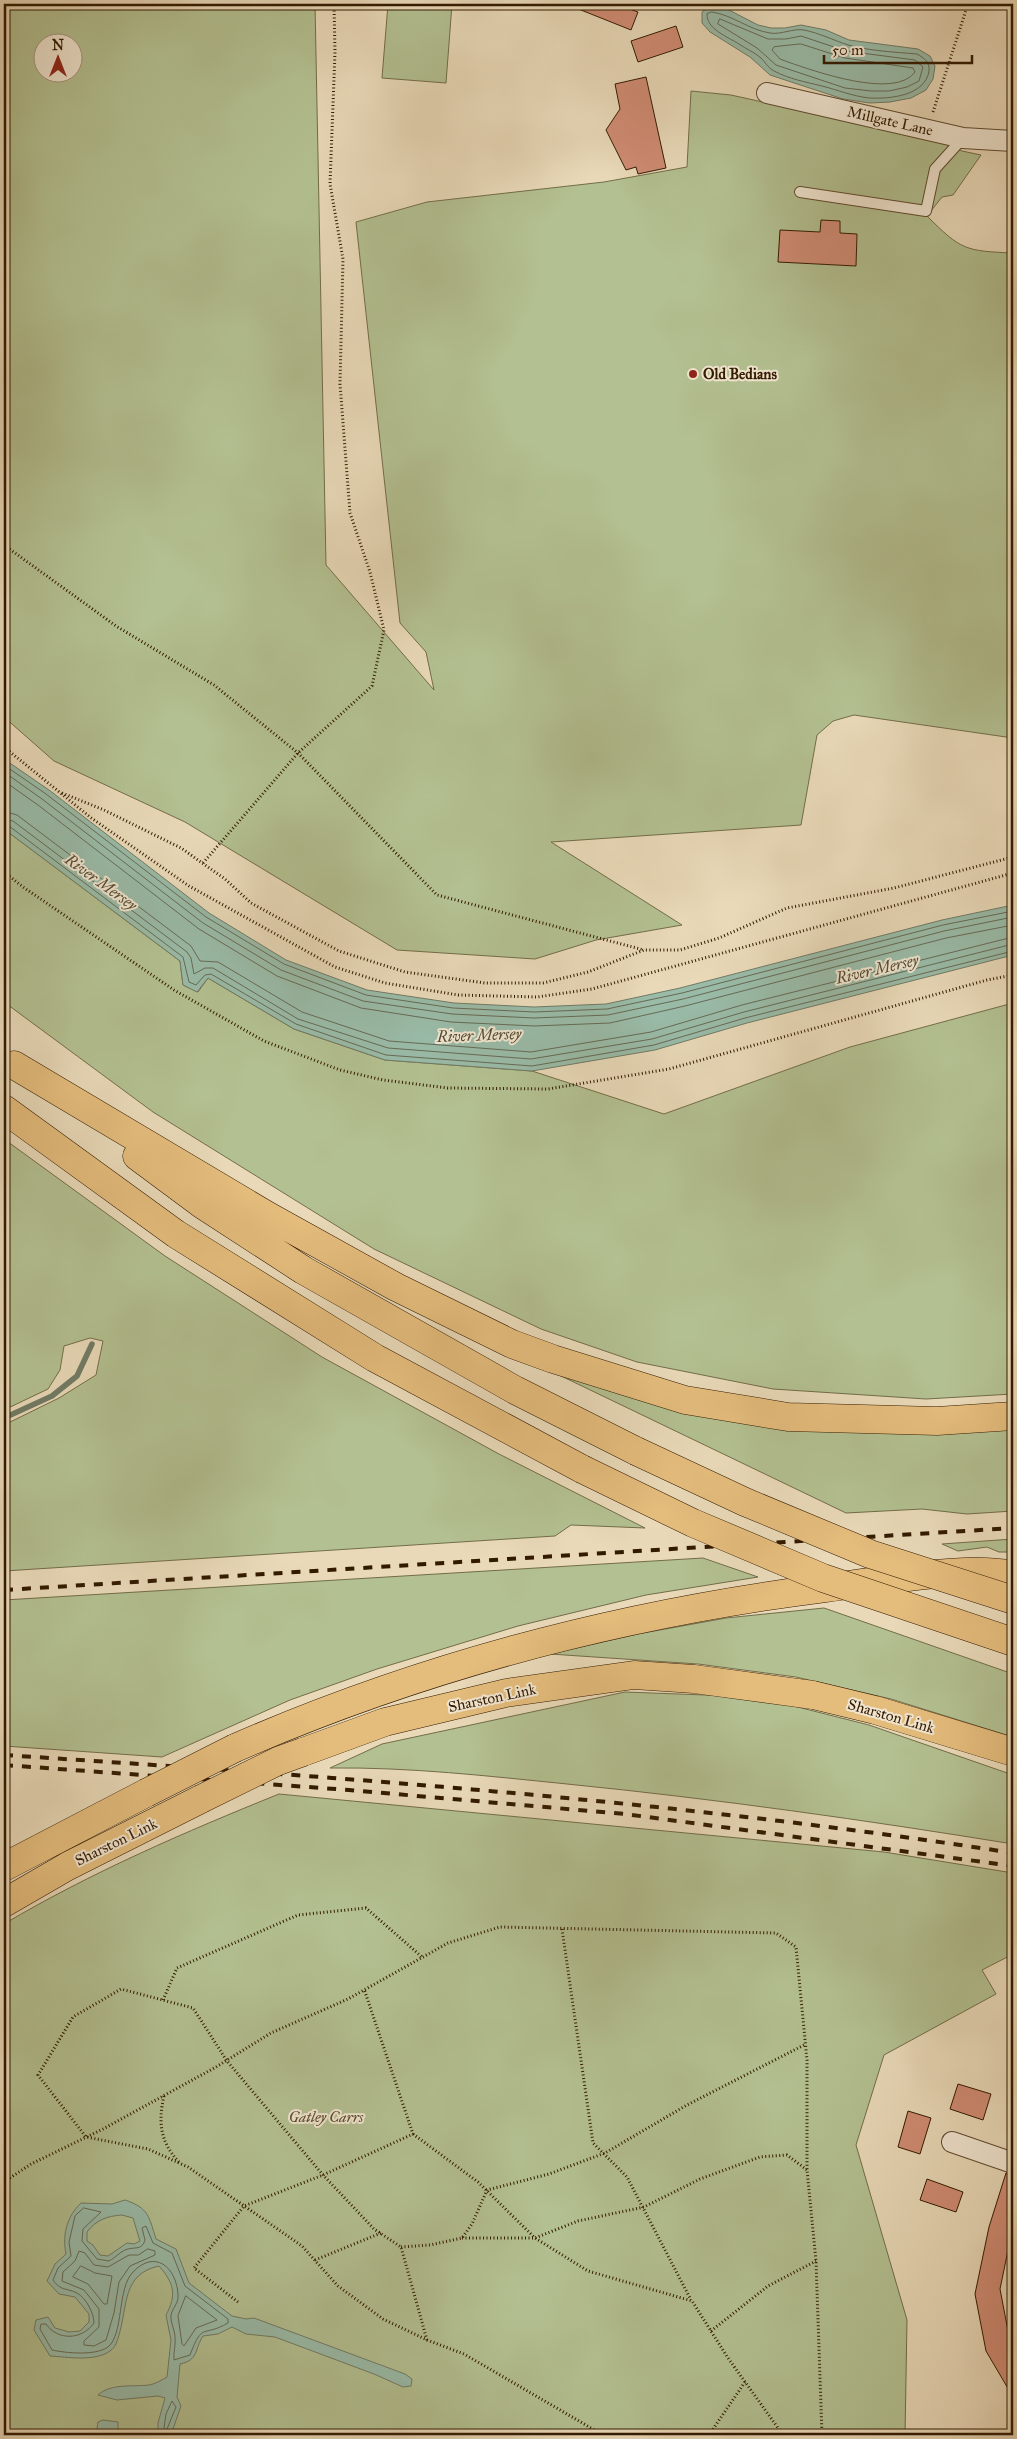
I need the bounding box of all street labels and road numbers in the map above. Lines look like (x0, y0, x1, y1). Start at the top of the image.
street label: Millgate Lane (845, 102, 935, 140)
street label: Sharston Link (447, 1680, 537, 1716)
street label: Sharston Link (846, 1695, 936, 1737)
street label: Sharston Link (72, 1814, 160, 1870)

